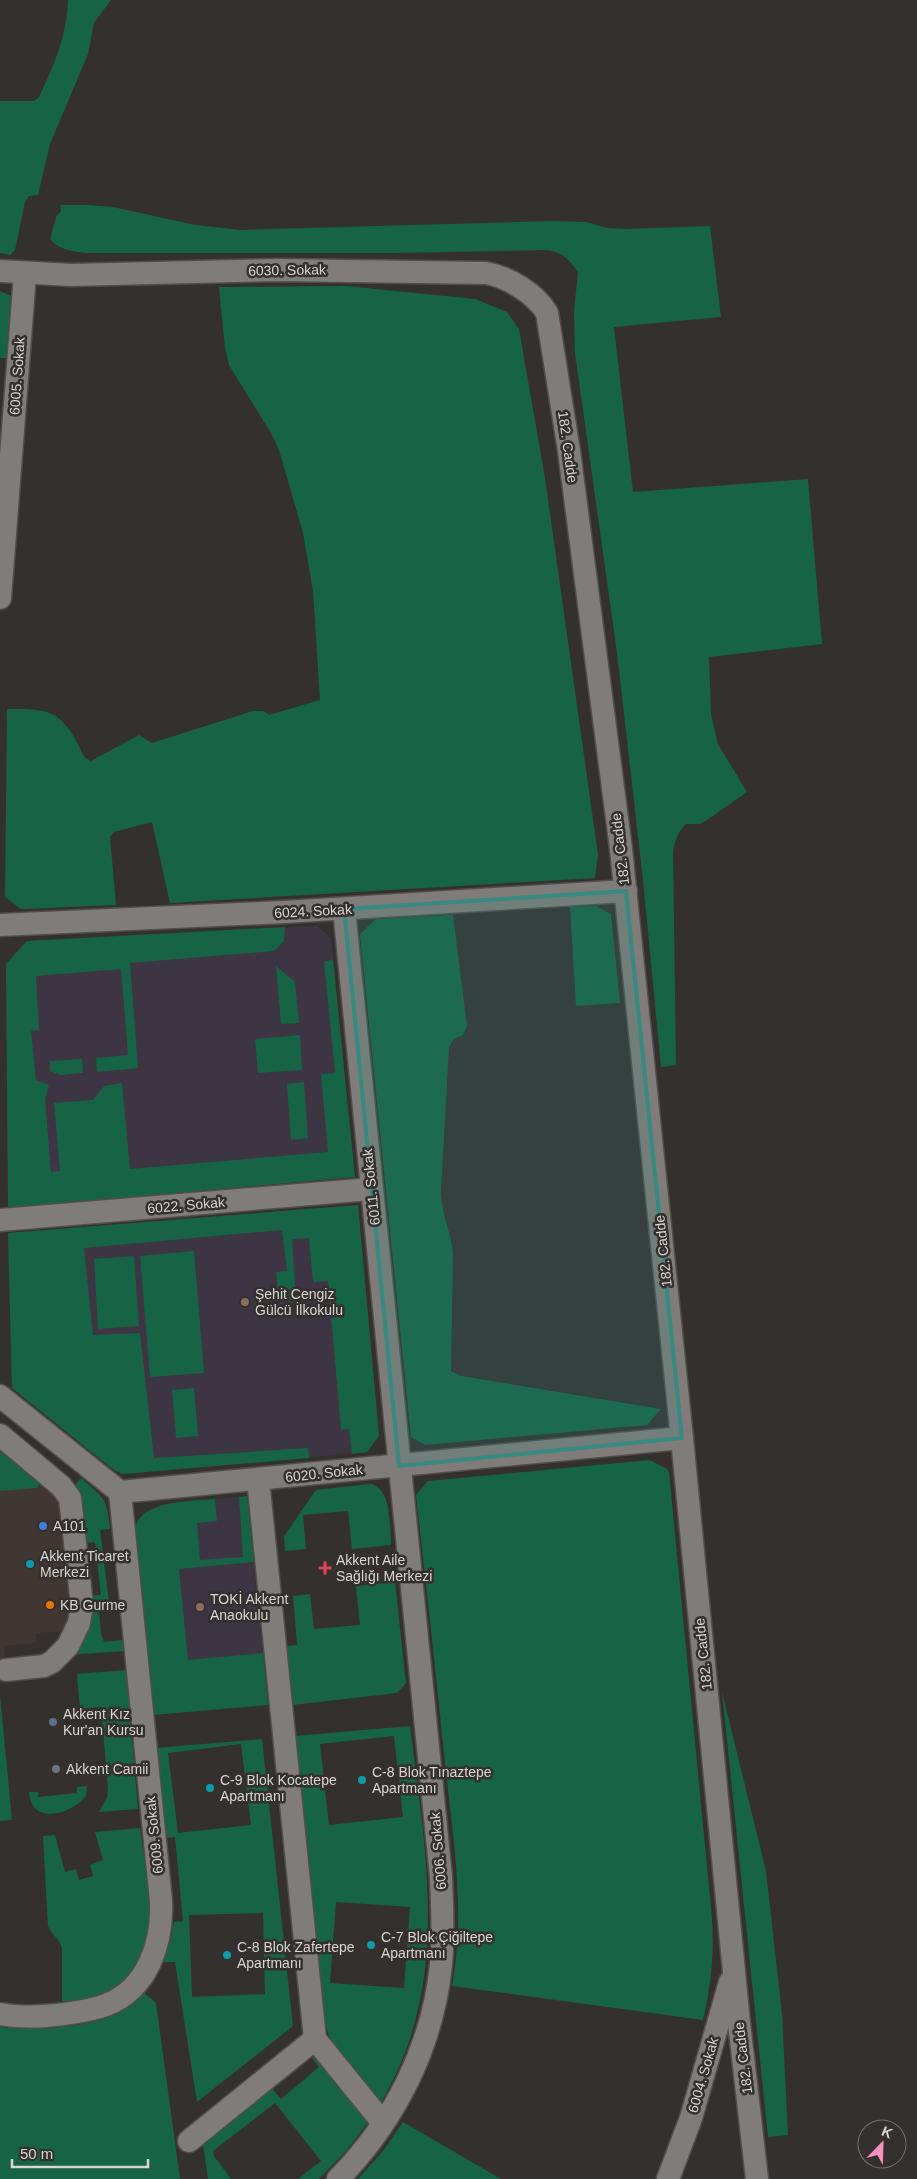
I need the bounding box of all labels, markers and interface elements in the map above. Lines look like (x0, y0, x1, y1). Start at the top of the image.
street label: 6030. Sokak (248, 261, 327, 279)
street label: 6005. Sokak (6, 336, 28, 415)
street label: 182. Cadde (555, 410, 581, 484)
street label: 182. Cadde (608, 812, 632, 886)
street label: 6024. Sokak (274, 901, 353, 921)
street label: 6011. Sokak (359, 1147, 383, 1226)
street label: 6022. Sokak (147, 1194, 226, 1216)
street label: 182. Cadde (651, 1214, 675, 1288)
place label: Şehit Cengiz Gülcü İlkokulu (255, 1286, 343, 1318)
marker: Şehit Cengiz Gülcü İlkokulu (239, 1296, 251, 1308)
street label: 6020. Sokak (284, 1461, 365, 1485)
place label: A101 (53, 1518, 86, 1534)
marker: A101 (37, 1520, 49, 1532)
place label: Akkent Ticaret Merkezi (40, 1548, 129, 1580)
place label: Akkent Aile Sağlığı Merkezi (336, 1552, 432, 1584)
marker: Akkent Ticaret Merkezi (24, 1558, 36, 1570)
marker: Akkent Aile Sağlığı Merkezi (318, 1561, 332, 1575)
place label: TOKİ Akkent Anaokulu (210, 1590, 288, 1623)
place label: KB Gurme (60, 1597, 126, 1613)
marker: KB Gurme (44, 1599, 56, 1611)
marker: TOKİ Akkent Anaokulu (194, 1601, 206, 1613)
street label: 182. Cadde (691, 1617, 715, 1691)
place label: Akkent Kız Kur'an Kursu (63, 1706, 144, 1738)
marker: Akkent Kız Kur'an Kursu (47, 1716, 59, 1728)
place label: Akkent Camii (66, 1761, 148, 1777)
marker: Akkent Camii (50, 1763, 62, 1775)
place label: C-8 Blok Tınaztepe Apartmanı (372, 1764, 492, 1796)
place label: C-9 Blok Kocatepe Apartmanı (220, 1772, 337, 1804)
marker: C-8 Blok Tınaztepe Apartmanı (356, 1774, 368, 1786)
marker: C-9 Blok Kocatepe Apartmanı (204, 1782, 216, 1794)
street label: 6009. Sokak (142, 1794, 166, 1875)
street label: 6006. Sokak (427, 1811, 449, 1890)
place label: C-7 Blok Çiğiltepe Apartmanı (381, 1929, 493, 1961)
place label: C-8 Blok Zafertepe Apartmanı (237, 1939, 355, 1971)
marker: C-7 Blok Çiğiltepe Apartmanı (365, 1939, 377, 1951)
marker: C-8 Blok Zafertepe Apartmanı (221, 1949, 233, 1961)
street label: 182. Cadde (731, 2021, 755, 2095)
street label: 6004. Sokak (685, 2034, 722, 2115)
north arrow (857, 2119, 907, 2169)
text: K (879, 2123, 895, 2141)
scale bar (12, 2136, 149, 2168)
text: 50 m (20, 2145, 53, 2162)

